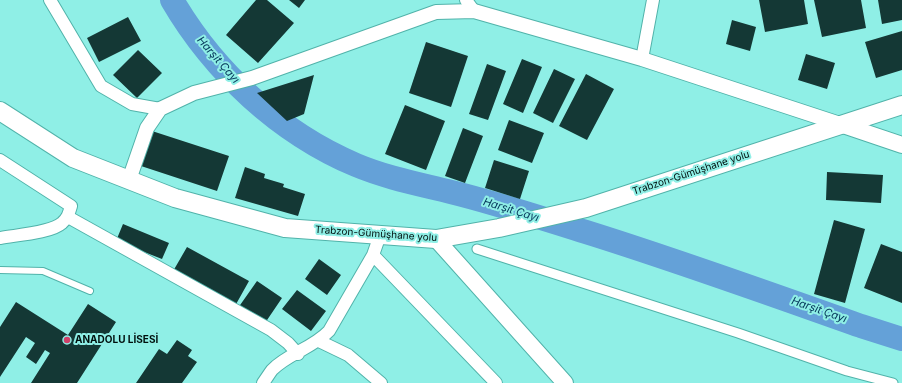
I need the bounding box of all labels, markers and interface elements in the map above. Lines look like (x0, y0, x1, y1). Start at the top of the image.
water label: Harşit Çayı (194, 34, 242, 86)
street label: Trabzon-Gümüşhane yolu (631, 148, 751, 198)
water label: Harşit Çayı (481, 195, 541, 225)
street label: Trabzon-Gümüşhane yolu (315, 224, 437, 244)
water label: Harşit Çayı (790, 294, 848, 326)
place label: ANADOLU LİSESİ (75, 334, 158, 346)
marker: ANADOLU LİSESİ (62, 335, 72, 345)

